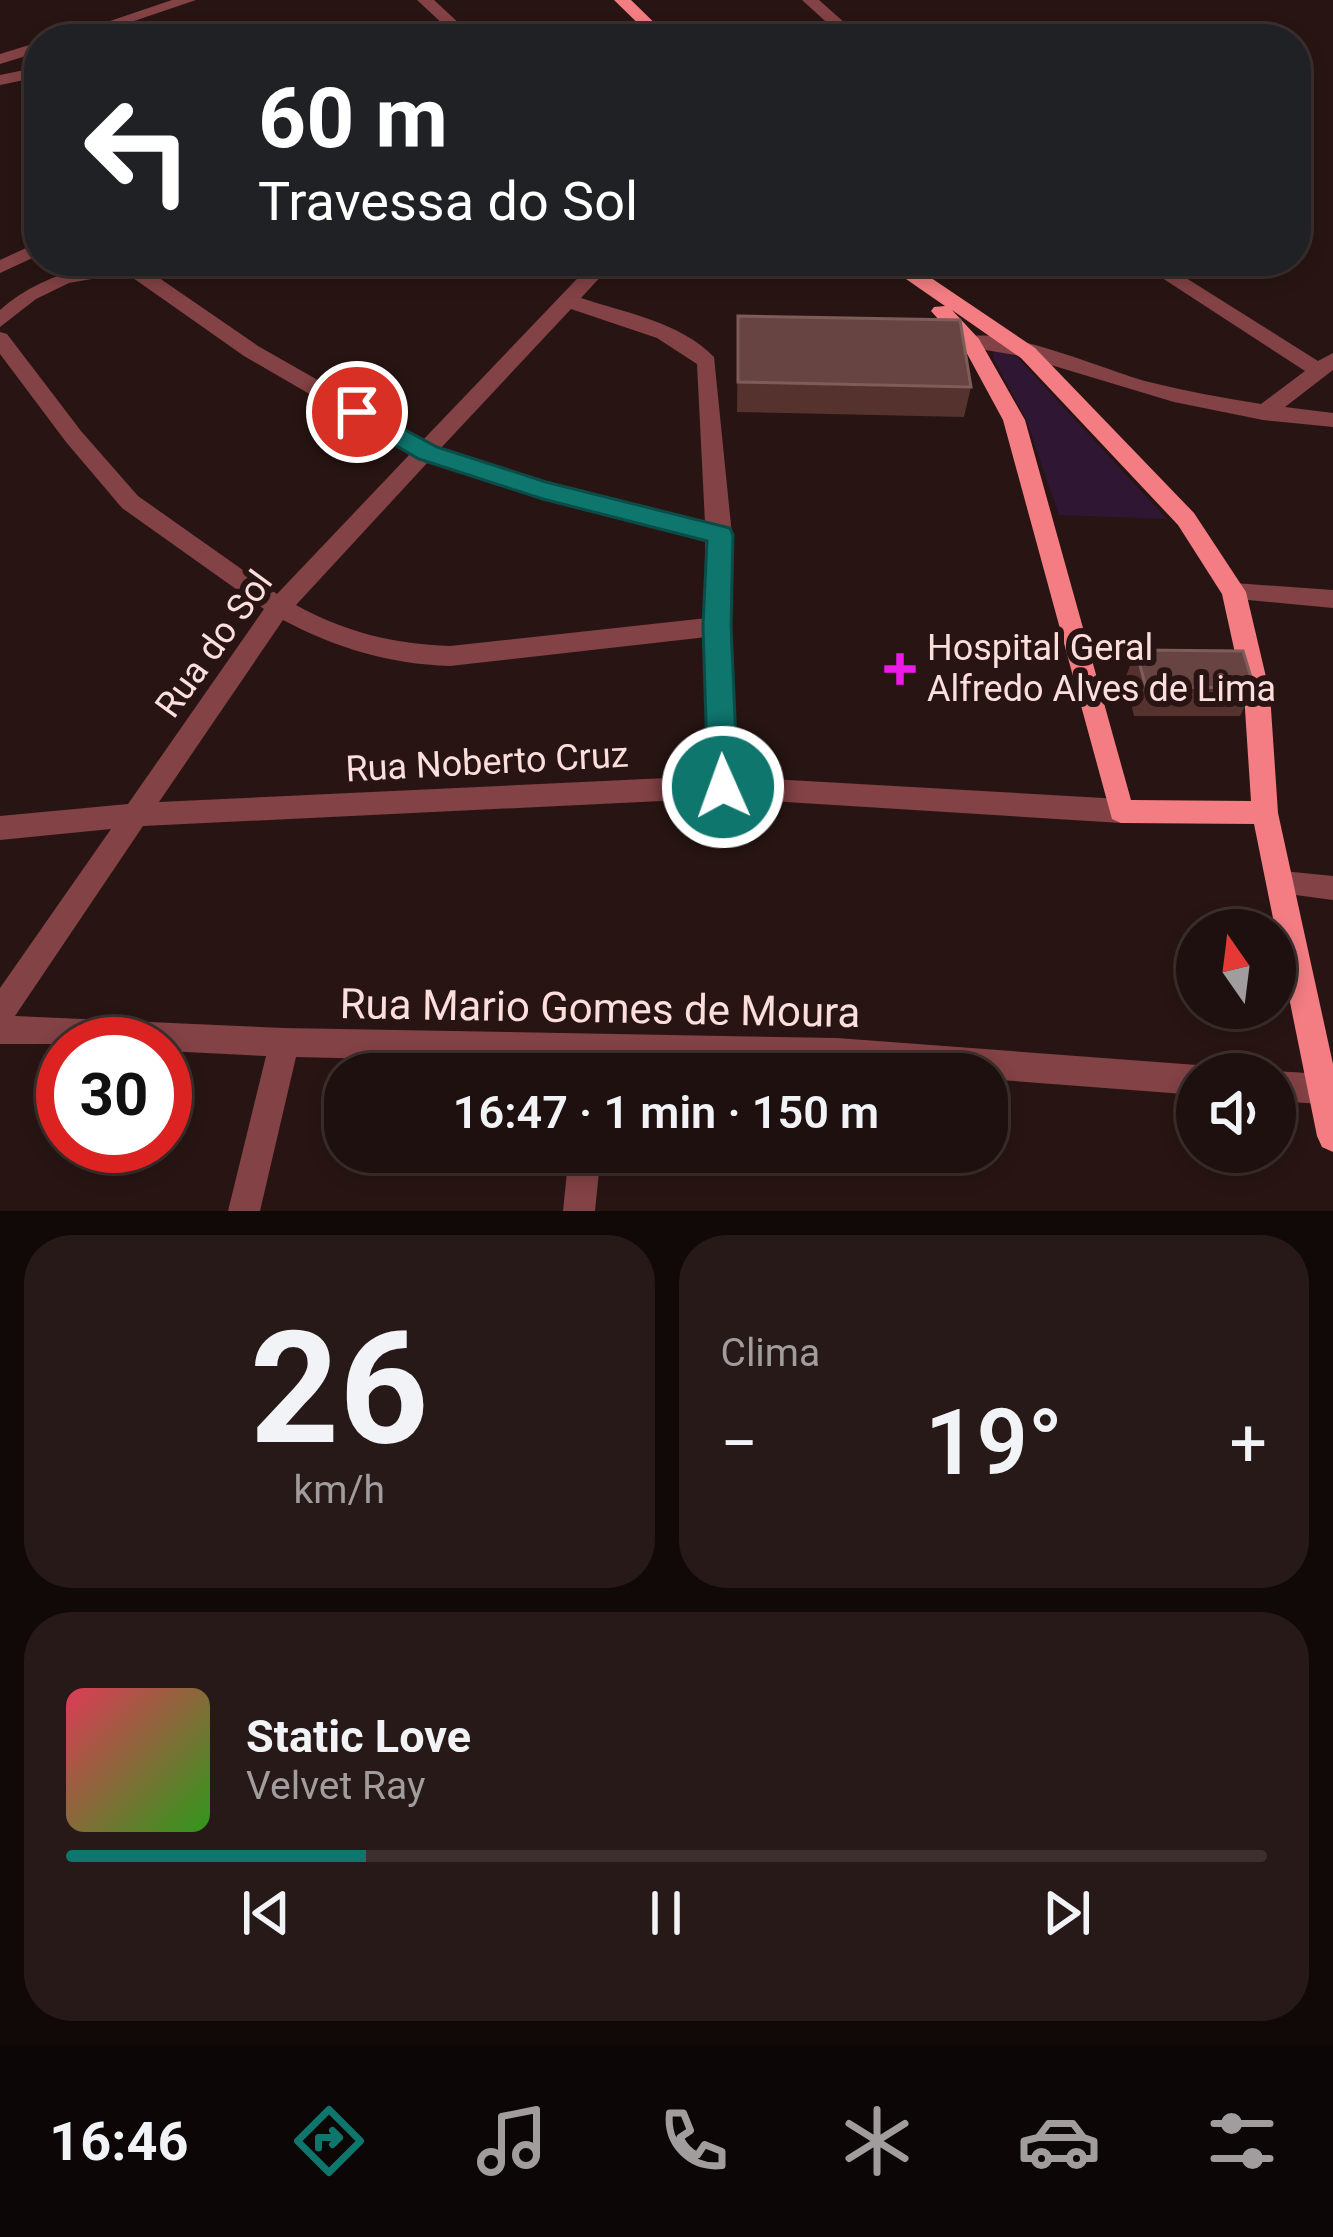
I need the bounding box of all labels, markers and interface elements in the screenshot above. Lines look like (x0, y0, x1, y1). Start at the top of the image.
text: 60 m (258, 69, 448, 168)
icon: left (60, 72, 216, 228)
text: Travessa do Sol (258, 170, 638, 233)
pin (306, 361, 408, 463)
icon: arrive (324, 379, 390, 445)
street label: Rua do Sol (147, 562, 281, 726)
place label: Hospital Geral Alfredo Alves de Lima (927, 627, 1276, 710)
marker: Hospital Geral Alfredo Alves de Lima (884, 653, 916, 685)
position arrow (660, 724, 786, 850)
street label: Rua Noberto Cruz (344, 734, 630, 790)
north arrow (1176, 909, 1296, 1029)
map controls (1176, 909, 1296, 1173)
street label: Rua Mario Gomes de Moura (339, 979, 861, 1037)
speed limit sign: 30 (36, 1017, 192, 1173)
button: sound (1176, 1053, 1296, 1173)
text: 16:47 · 1 min · 150 m (453, 1086, 879, 1139)
text: 26 (250, 1297, 429, 1480)
text: Clima (721, 1330, 820, 1376)
text: 19° (925, 1391, 1063, 1496)
text: − (721, 1405, 758, 1482)
text: + (1230, 1405, 1267, 1482)
text: km/h (293, 1467, 385, 1513)
text: Static Love (246, 1710, 471, 1763)
text: Velvet Ray (246, 1763, 425, 1809)
icon: previous (233, 1880, 299, 1946)
icon: pause (633, 1880, 699, 1946)
icon: next (1034, 1880, 1100, 1946)
icon: directions (287, 2099, 371, 2183)
icon: music (470, 2099, 554, 2183)
icon: phone (652, 2099, 736, 2183)
icon: climate (835, 2099, 919, 2183)
icon: car (1017, 2099, 1101, 2183)
icon: filters (1200, 2099, 1284, 2183)
text: 16:46 (49, 2110, 188, 2173)

